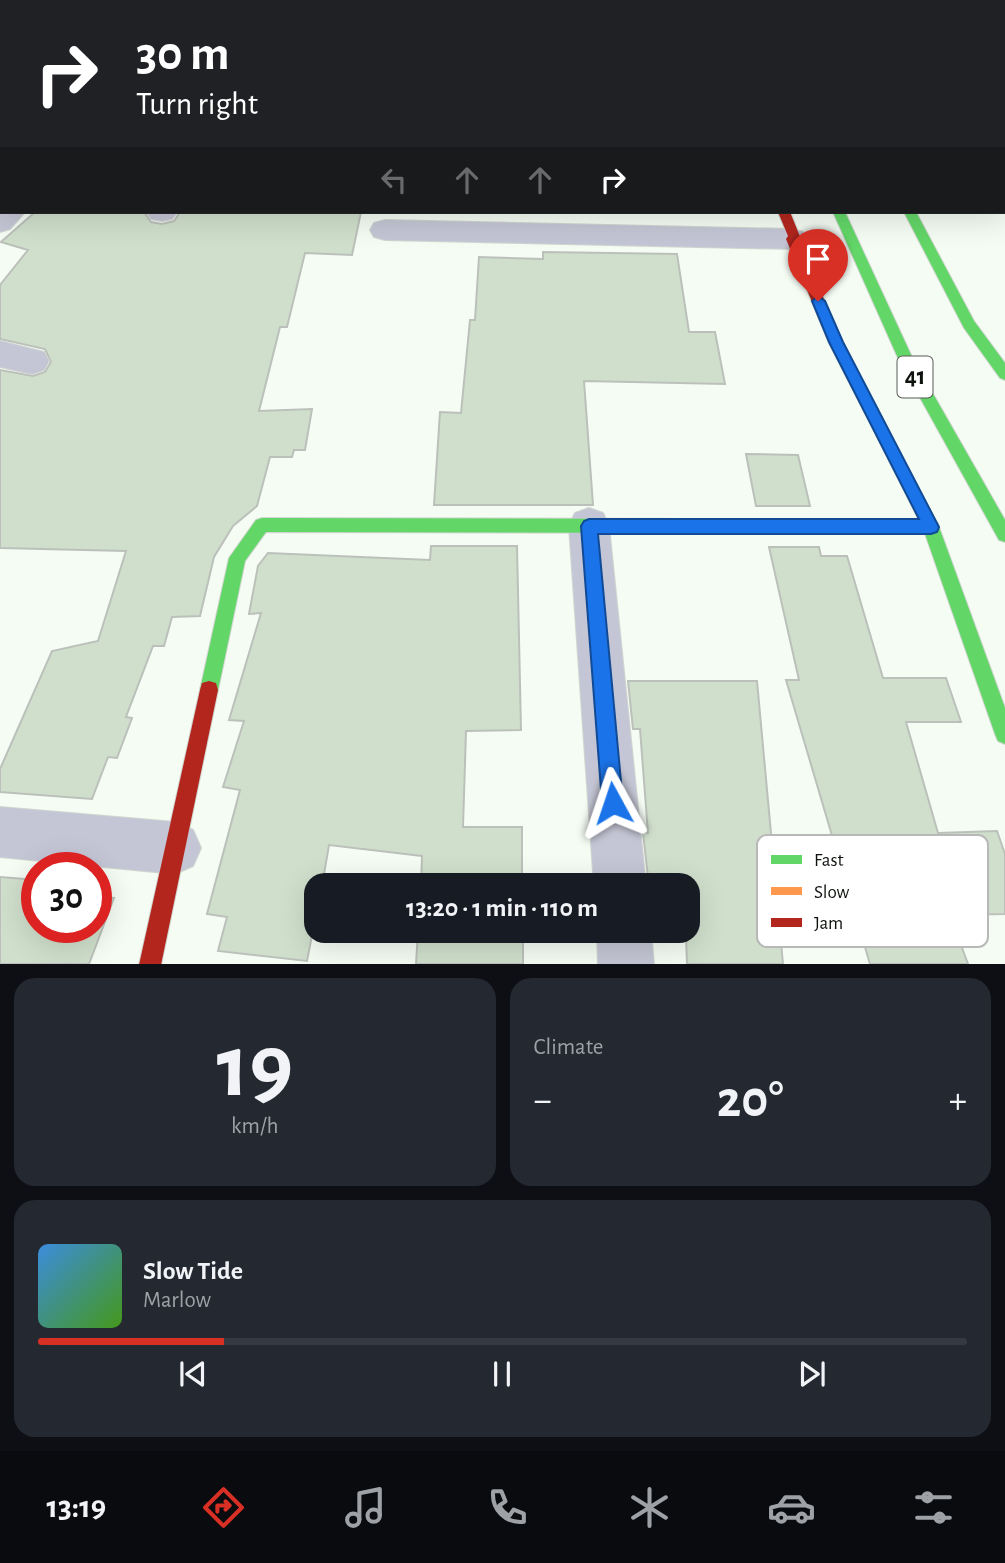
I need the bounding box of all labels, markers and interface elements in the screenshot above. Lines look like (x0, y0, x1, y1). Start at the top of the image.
icon: right (21, 28, 112, 119)
text: 30 m (136, 30, 230, 79)
text: Turn right (136, 88, 258, 120)
icon: left (375, 161, 413, 199)
icon: ahead (448, 161, 486, 199)
icon: ahead (521, 161, 559, 199)
icon: right (594, 161, 632, 199)
pin (788, 229, 848, 301)
icon: arrive (799, 240, 837, 278)
road number: 41 (898, 356, 932, 398)
position arrow (576, 766, 650, 840)
legend (757, 835, 988, 947)
text: Fast (814, 851, 844, 870)
speed limit sign: 30 (21, 852, 112, 943)
text: Slow (814, 883, 850, 902)
text: 13:20 · 1 min · 110 m (406, 895, 598, 921)
text: Jam (814, 914, 843, 933)
text: 19 (216, 1022, 293, 1113)
text: Climate (534, 1036, 603, 1059)
text: 20° (717, 1074, 784, 1126)
text: − (534, 1082, 552, 1120)
text: + (949, 1082, 967, 1120)
text: km/h (231, 1115, 278, 1138)
text: Slow Tide (143, 1258, 243, 1284)
text: Marlow (143, 1289, 211, 1312)
icon: previous (174, 1355, 212, 1393)
icon: pause (483, 1355, 521, 1393)
icon: next (793, 1355, 831, 1393)
icon: directions (199, 1483, 248, 1532)
icon: music (341, 1483, 390, 1532)
icon: phone (483, 1483, 532, 1532)
icon: climate (625, 1483, 674, 1532)
icon: car (767, 1483, 816, 1532)
icon: filters (909, 1483, 958, 1532)
text: 13:19 (47, 1491, 106, 1523)

